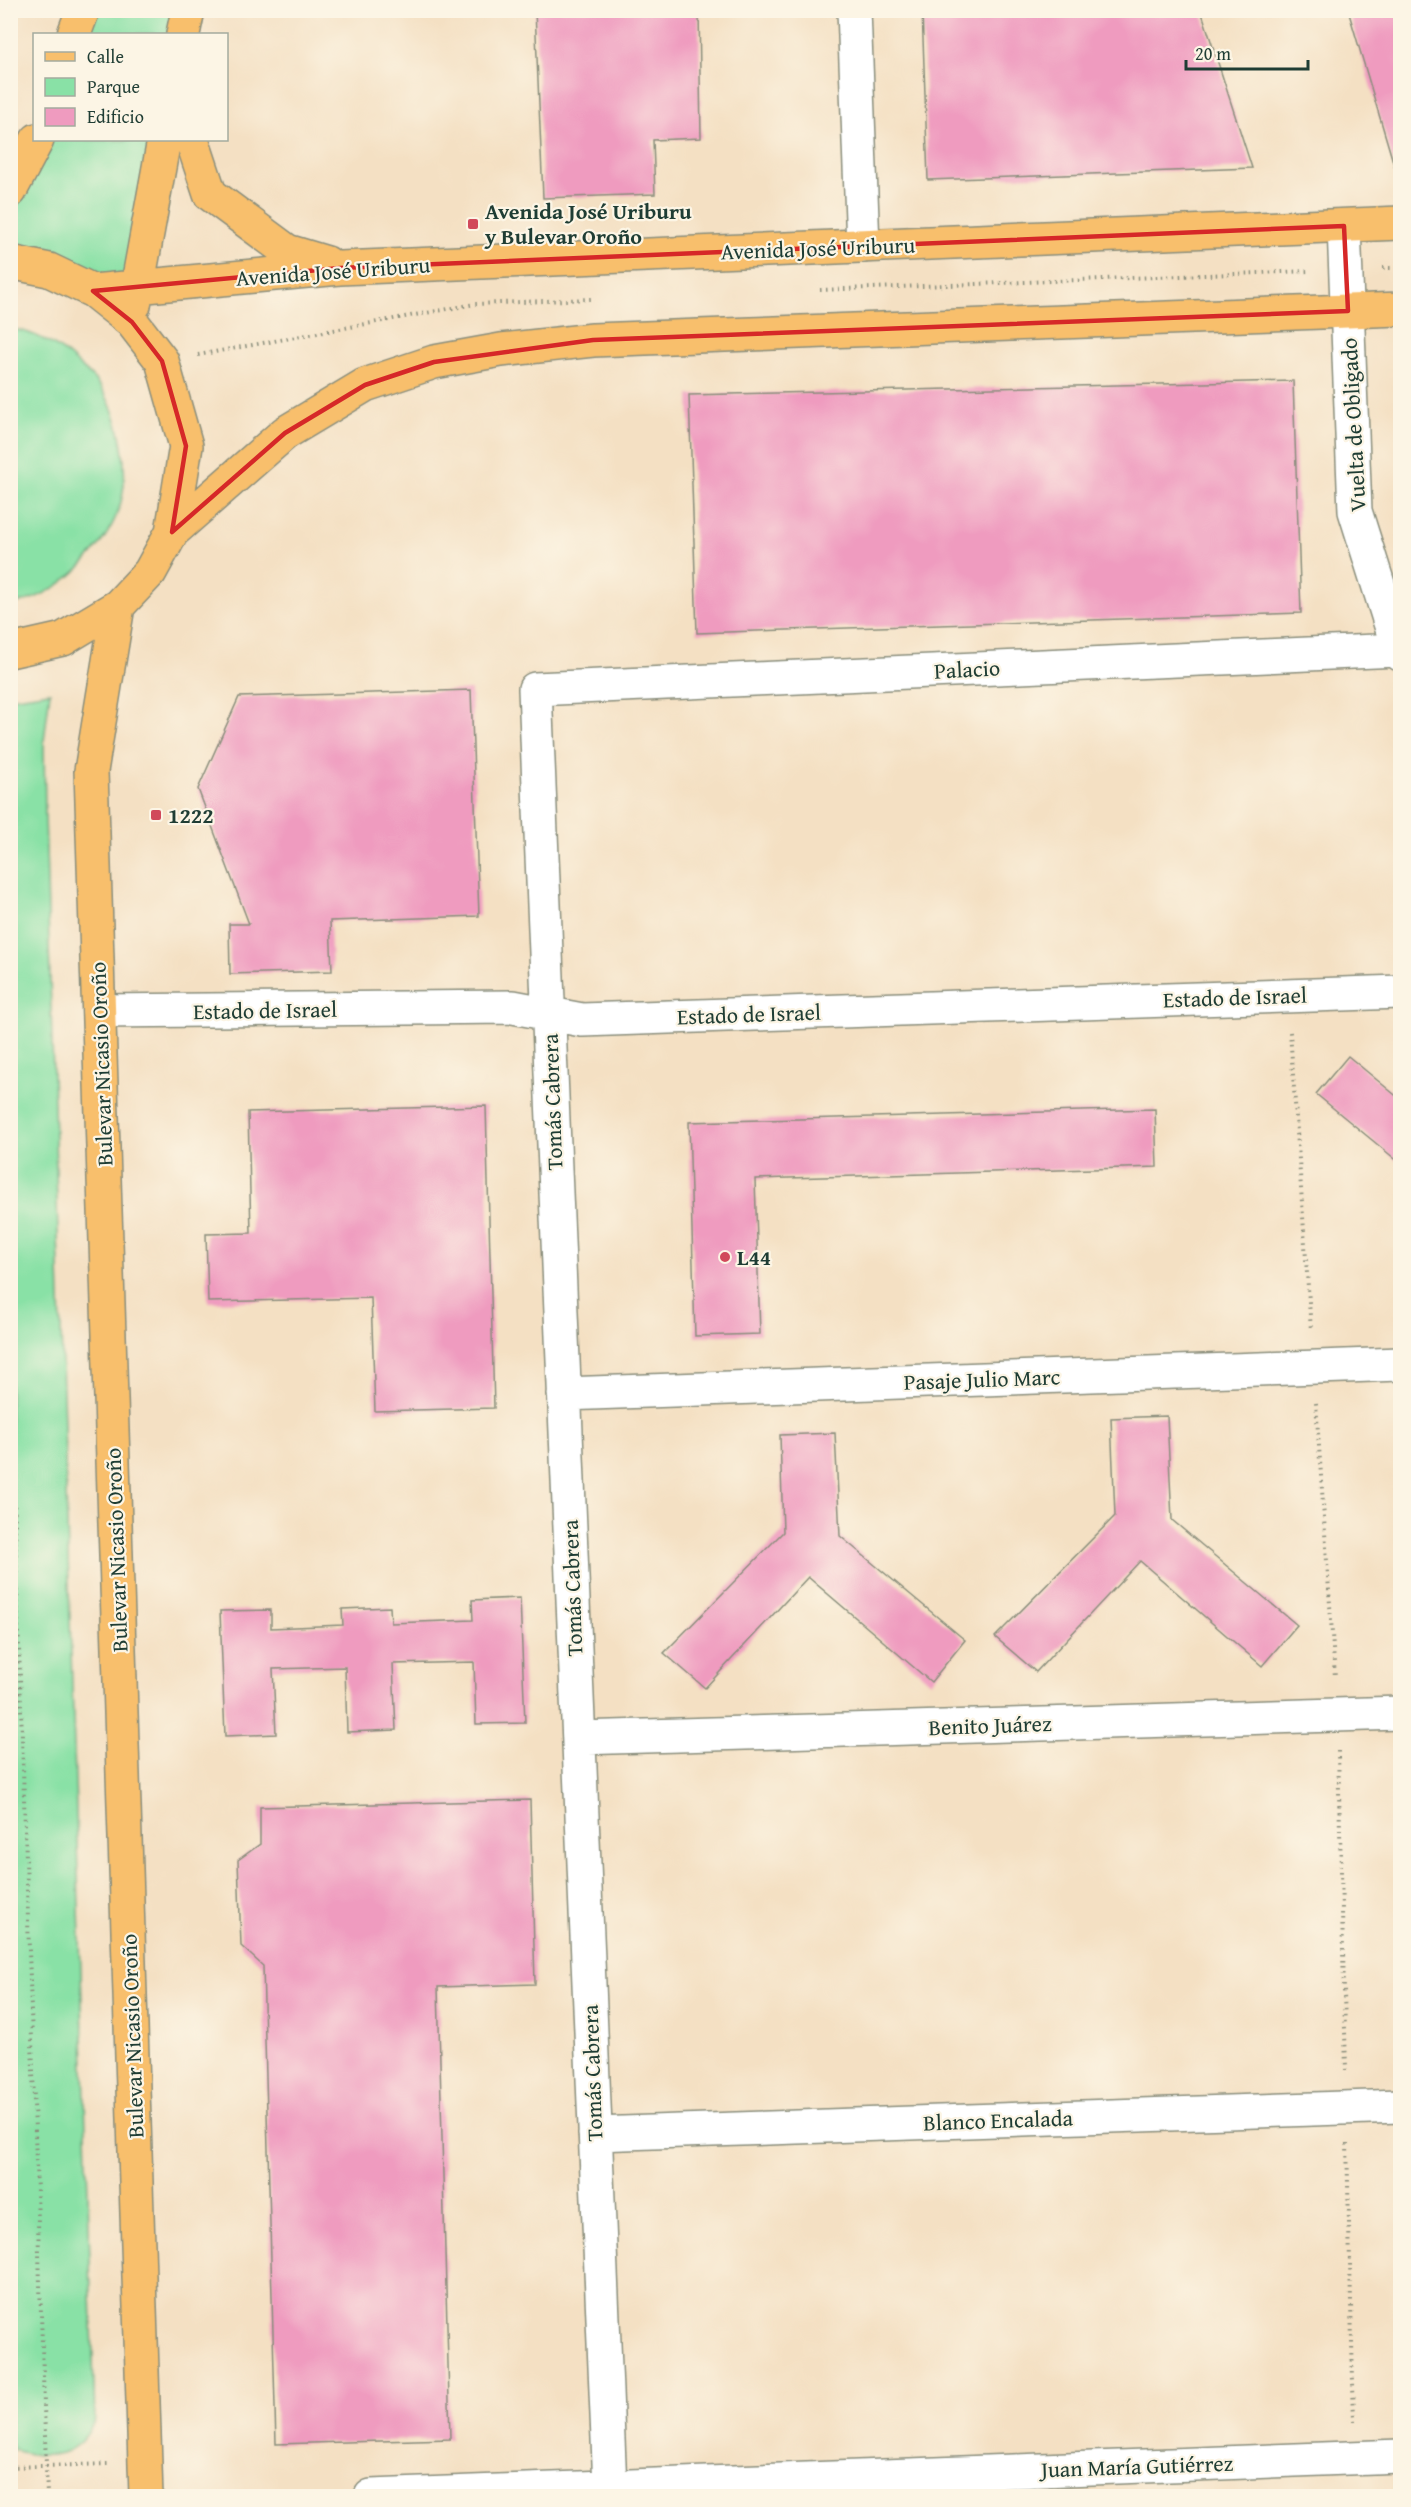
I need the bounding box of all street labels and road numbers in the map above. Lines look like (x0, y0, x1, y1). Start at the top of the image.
street label: Avenida José Uriburu (720, 229, 916, 267)
street label: Avenida José Uriburu (235, 248, 431, 294)
street label: Vuelta de Obligado (1332, 337, 1374, 513)
street label: Palacio (933, 651, 1001, 687)
street label: Bulevar Nicasio Oroño (81, 961, 121, 1167)
street label: Estado de Israel (1162, 978, 1308, 1016)
street label: Estado de Israel (193, 993, 337, 1027)
street label: Estado de Israel (676, 995, 822, 1033)
street label: Tomás Cabrera (534, 1033, 570, 1171)
street label: Pasaje Julio Marc (903, 1360, 1061, 1398)
street label: Bulevar Nicasio Oroño (96, 1447, 136, 1653)
street label: Tomás Cabrera (554, 1519, 590, 1657)
street label: Benito Juárez (928, 1707, 1052, 1743)
street label: Bulevar Nicasio Oroño (112, 1933, 152, 2139)
street label: Tomás Cabrera (574, 2004, 610, 2142)
street label: Blanco Encalada (923, 2101, 1074, 2139)
street label: Juan María Gutiérrez (1037, 2447, 1234, 2485)

